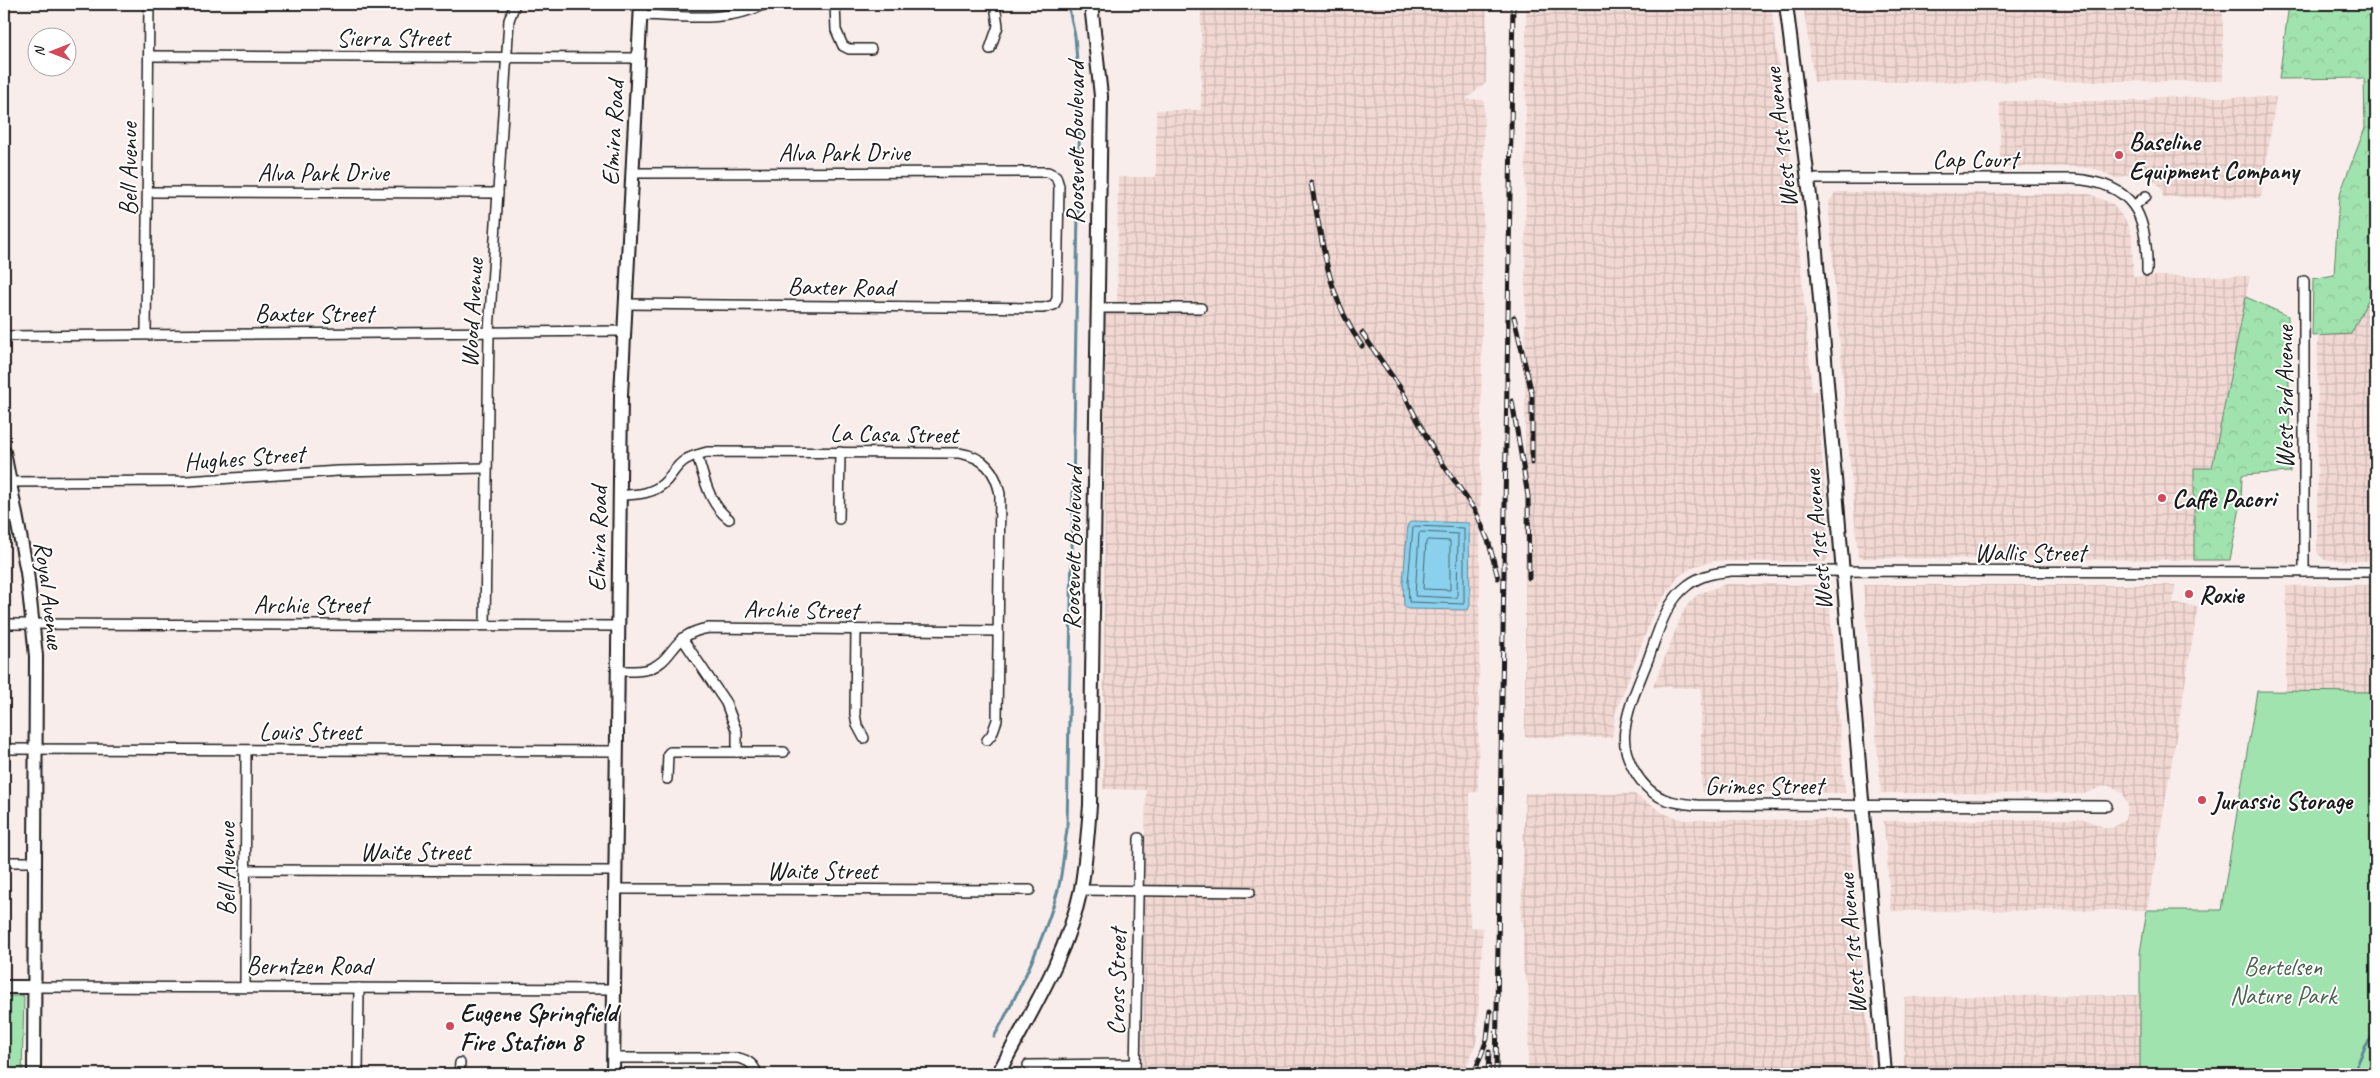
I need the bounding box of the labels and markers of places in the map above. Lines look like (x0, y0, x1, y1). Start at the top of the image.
place label: Baseline Equipment Company (2129, 126, 2301, 187)
marker: Baseline Equipment Company (2113, 149, 2125, 161)
place label: Caffè Pacori (2172, 483, 2279, 515)
marker: Caffè Pacori (2156, 492, 2168, 504)
place label: Roxie (2199, 579, 2245, 611)
marker: Roxie (2183, 588, 2195, 600)
place label: Jurassic Storage (2210, 785, 2353, 817)
marker: Jurassic Storage (2196, 794, 2208, 806)
place label: Eugene Springfield Fire Station 8 (460, 997, 622, 1058)
marker: Eugene Springfield Fire Station 8 (444, 1020, 456, 1032)

